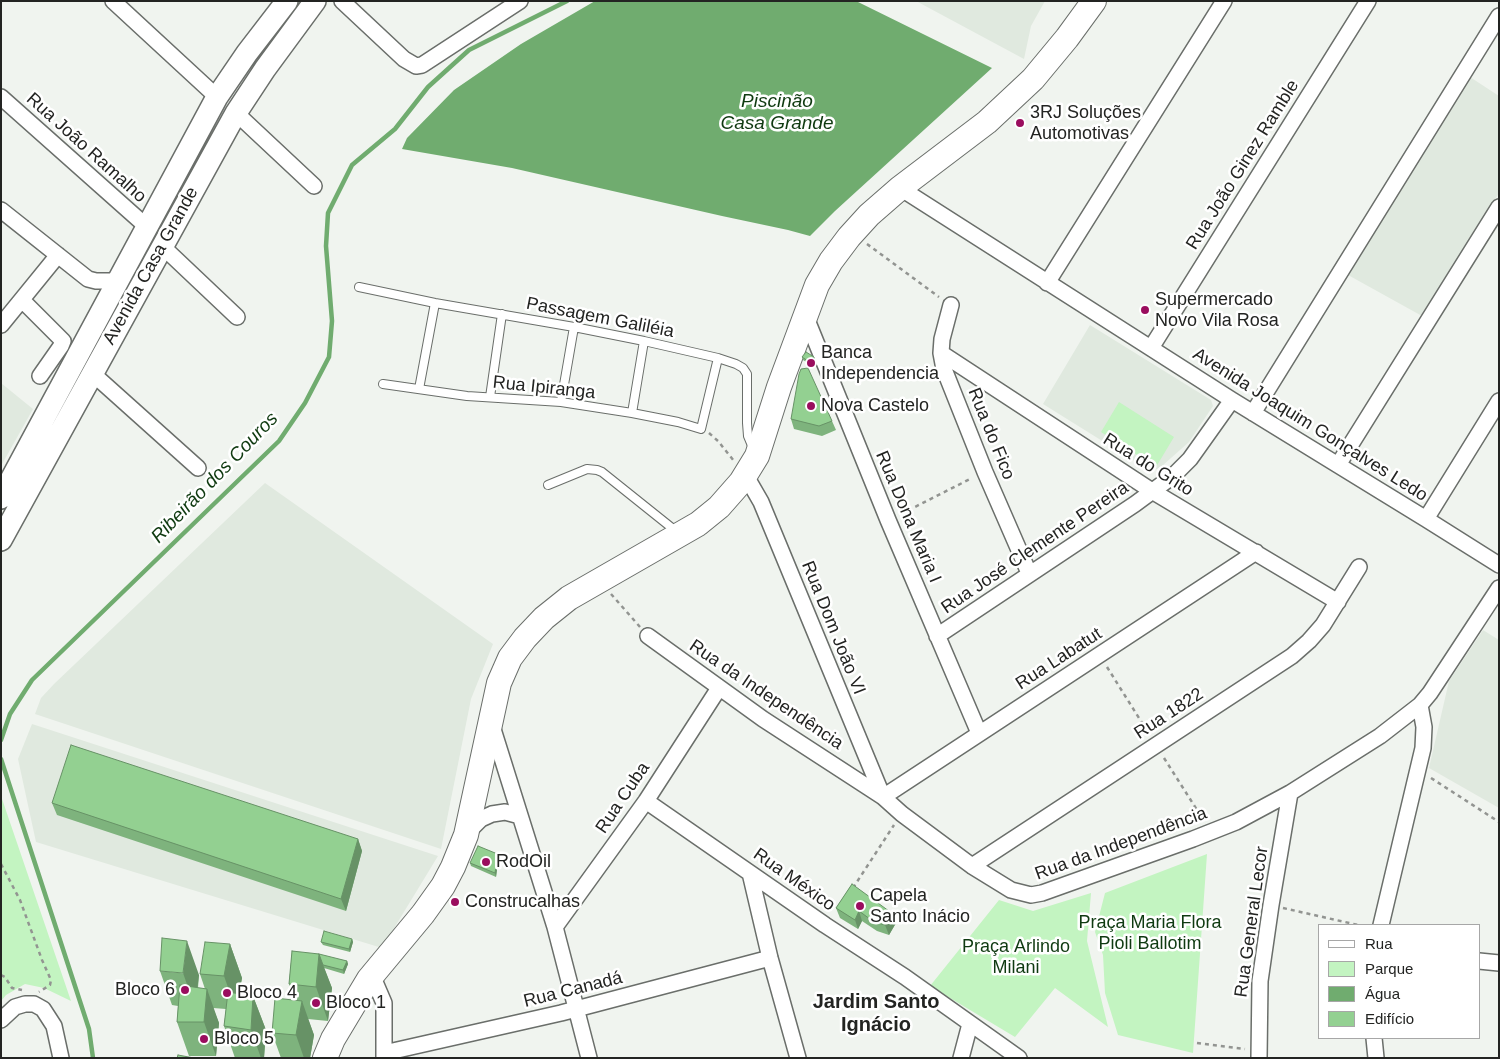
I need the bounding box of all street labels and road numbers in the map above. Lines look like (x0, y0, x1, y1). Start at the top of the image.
street label: Rua João Ginez Ramble (1182, 76, 1304, 254)
street label: Rua João Ramalho (22, 88, 150, 208)
street label: Avenida Casa Grande (99, 183, 203, 349)
street label: Passagem Galiléia (524, 293, 676, 343)
street label: Avenida Joaquim Gonçalves Ledo (1189, 344, 1431, 506)
street label: Rua Ipiranga (492, 372, 596, 404)
street label: Rua do Fico (963, 385, 1019, 483)
street label: Rua do Grito (1099, 429, 1197, 501)
street label: Rua Dona Maria I (870, 448, 946, 586)
street label: Rua José Clemente Pereira (937, 477, 1133, 619)
street label: Rua Dom João VI (796, 558, 870, 698)
street label: Rua Labatut (1012, 623, 1106, 695)
street label: Rua da Independência (685, 635, 847, 755)
street label: Rua 1822 (1130, 684, 1208, 744)
street label: Rua Cuba (591, 758, 655, 838)
street label: Rua da Independência (1032, 803, 1210, 885)
street label: Rua México (749, 844, 839, 916)
street label: Rua General Lecor (1231, 845, 1273, 999)
street label: Rua Canadá (521, 967, 625, 1013)

